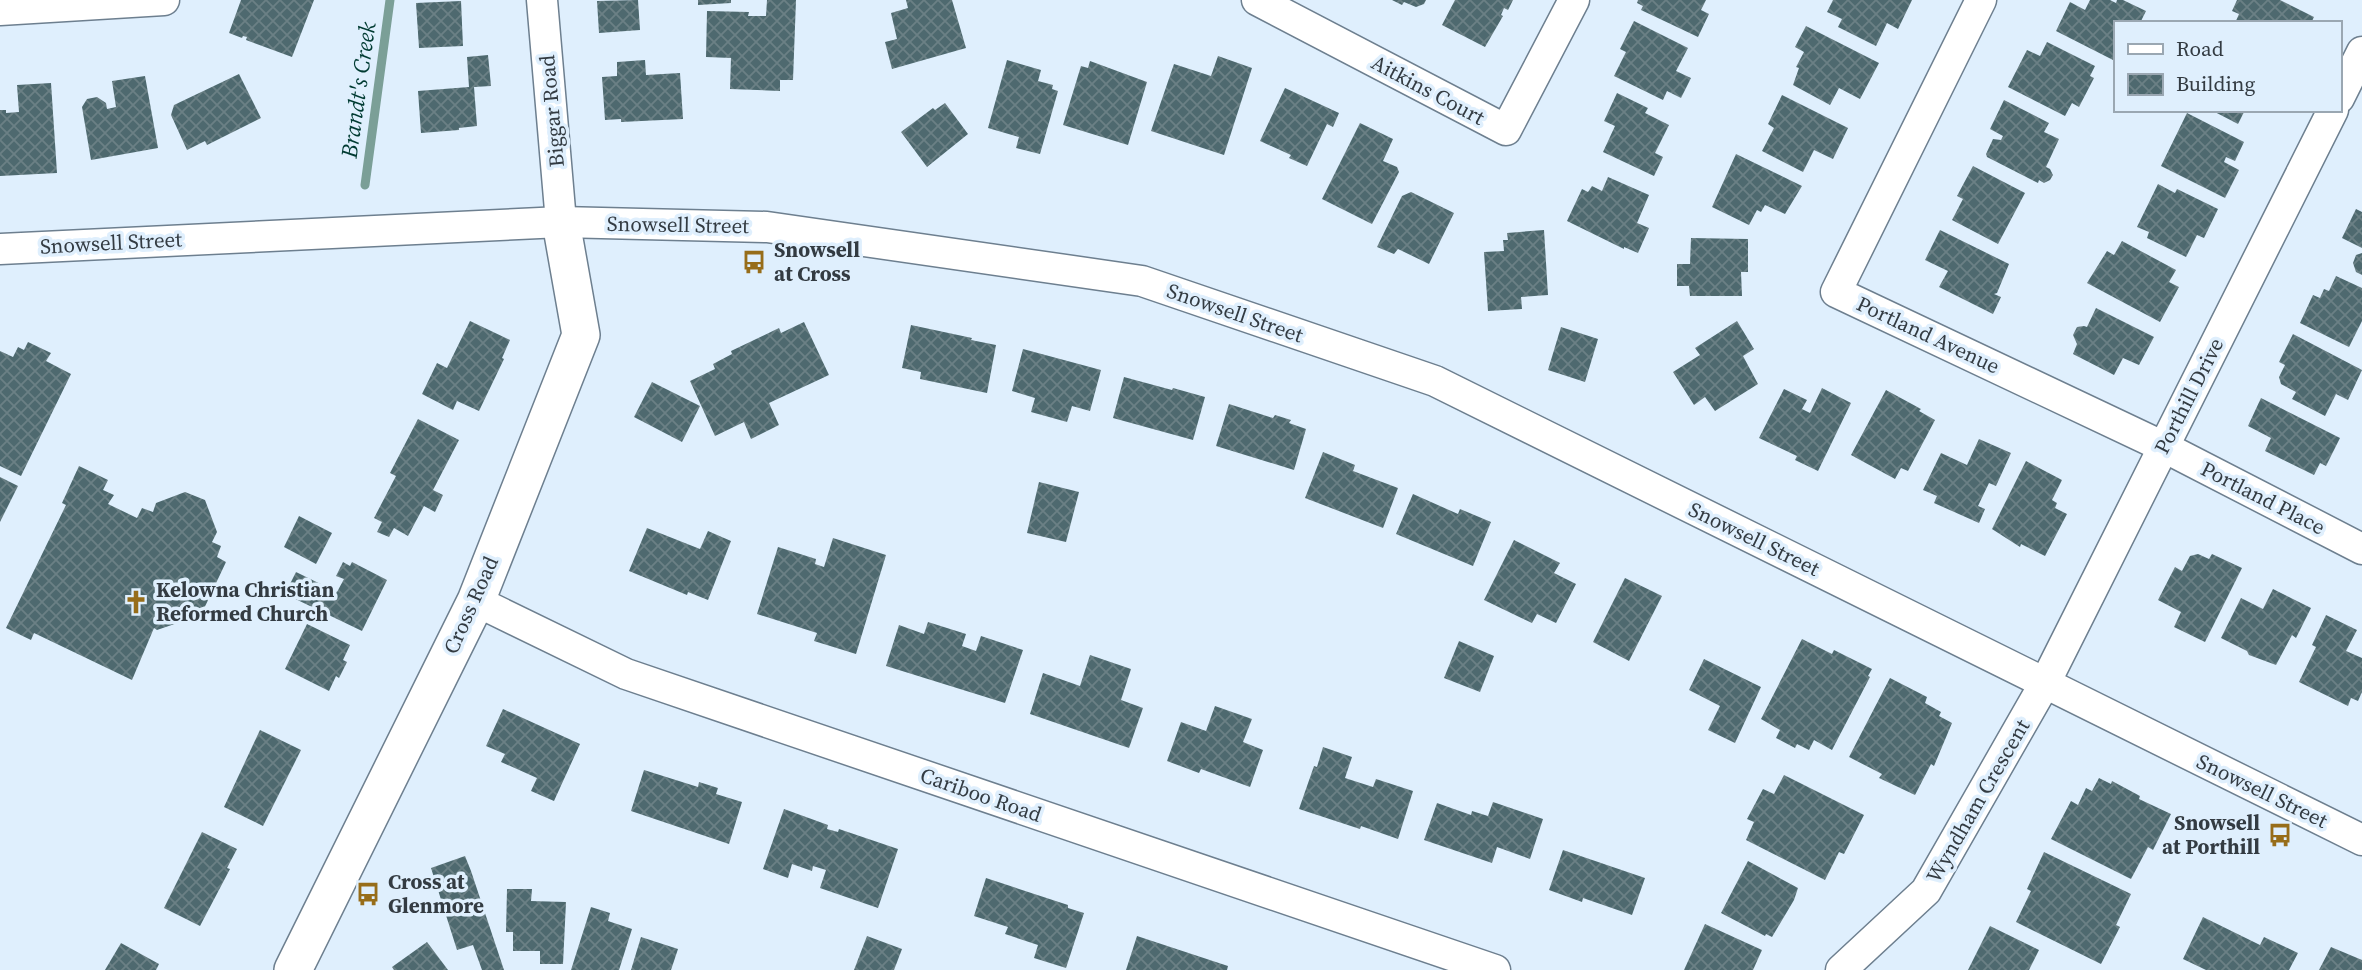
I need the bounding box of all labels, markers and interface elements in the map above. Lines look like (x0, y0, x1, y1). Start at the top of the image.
water label: Brandt's Creek (332, 20, 383, 161)
legend (2114, 21, 2341, 112)
text: Road (2176, 34, 2224, 63)
street label: Aitkins Court (1366, 48, 1490, 132)
street label: Biggar Road (532, 54, 571, 168)
text: Building (2176, 69, 2255, 98)
street label: Snowsell Street (607, 209, 749, 240)
street label: Snowsell Street (39, 224, 183, 261)
place label: Snowsell at Cross (774, 235, 860, 288)
bus stop icon: Snowsell at Cross (740, 248, 768, 276)
street label: Snowsell Street (1163, 276, 1307, 349)
street label: Portland Avenue (1852, 289, 2004, 380)
street label: Porthill Drive (2147, 333, 2230, 459)
street label: Portland Place (2196, 454, 2330, 541)
street label: Snowsell Street (1684, 494, 1825, 583)
street label: Cross Road (436, 551, 505, 658)
place label: Kelowna Christian Reformed Church (156, 575, 334, 628)
church icon: Kelowna Christian Reformed Church (122, 588, 150, 616)
street label: Wyndham Crescent (1919, 714, 2036, 888)
street label: Snowsell Street (2192, 746, 2333, 835)
street label: Cariboo Road (917, 760, 1046, 829)
place label: Snowsell at Porthill (2162, 808, 2260, 861)
bus stop icon: Snowsell at Porthill (2266, 821, 2294, 849)
place label: Cross at Glenmore (388, 867, 484, 920)
bus stop icon: Cross at Glenmore (354, 880, 382, 908)

